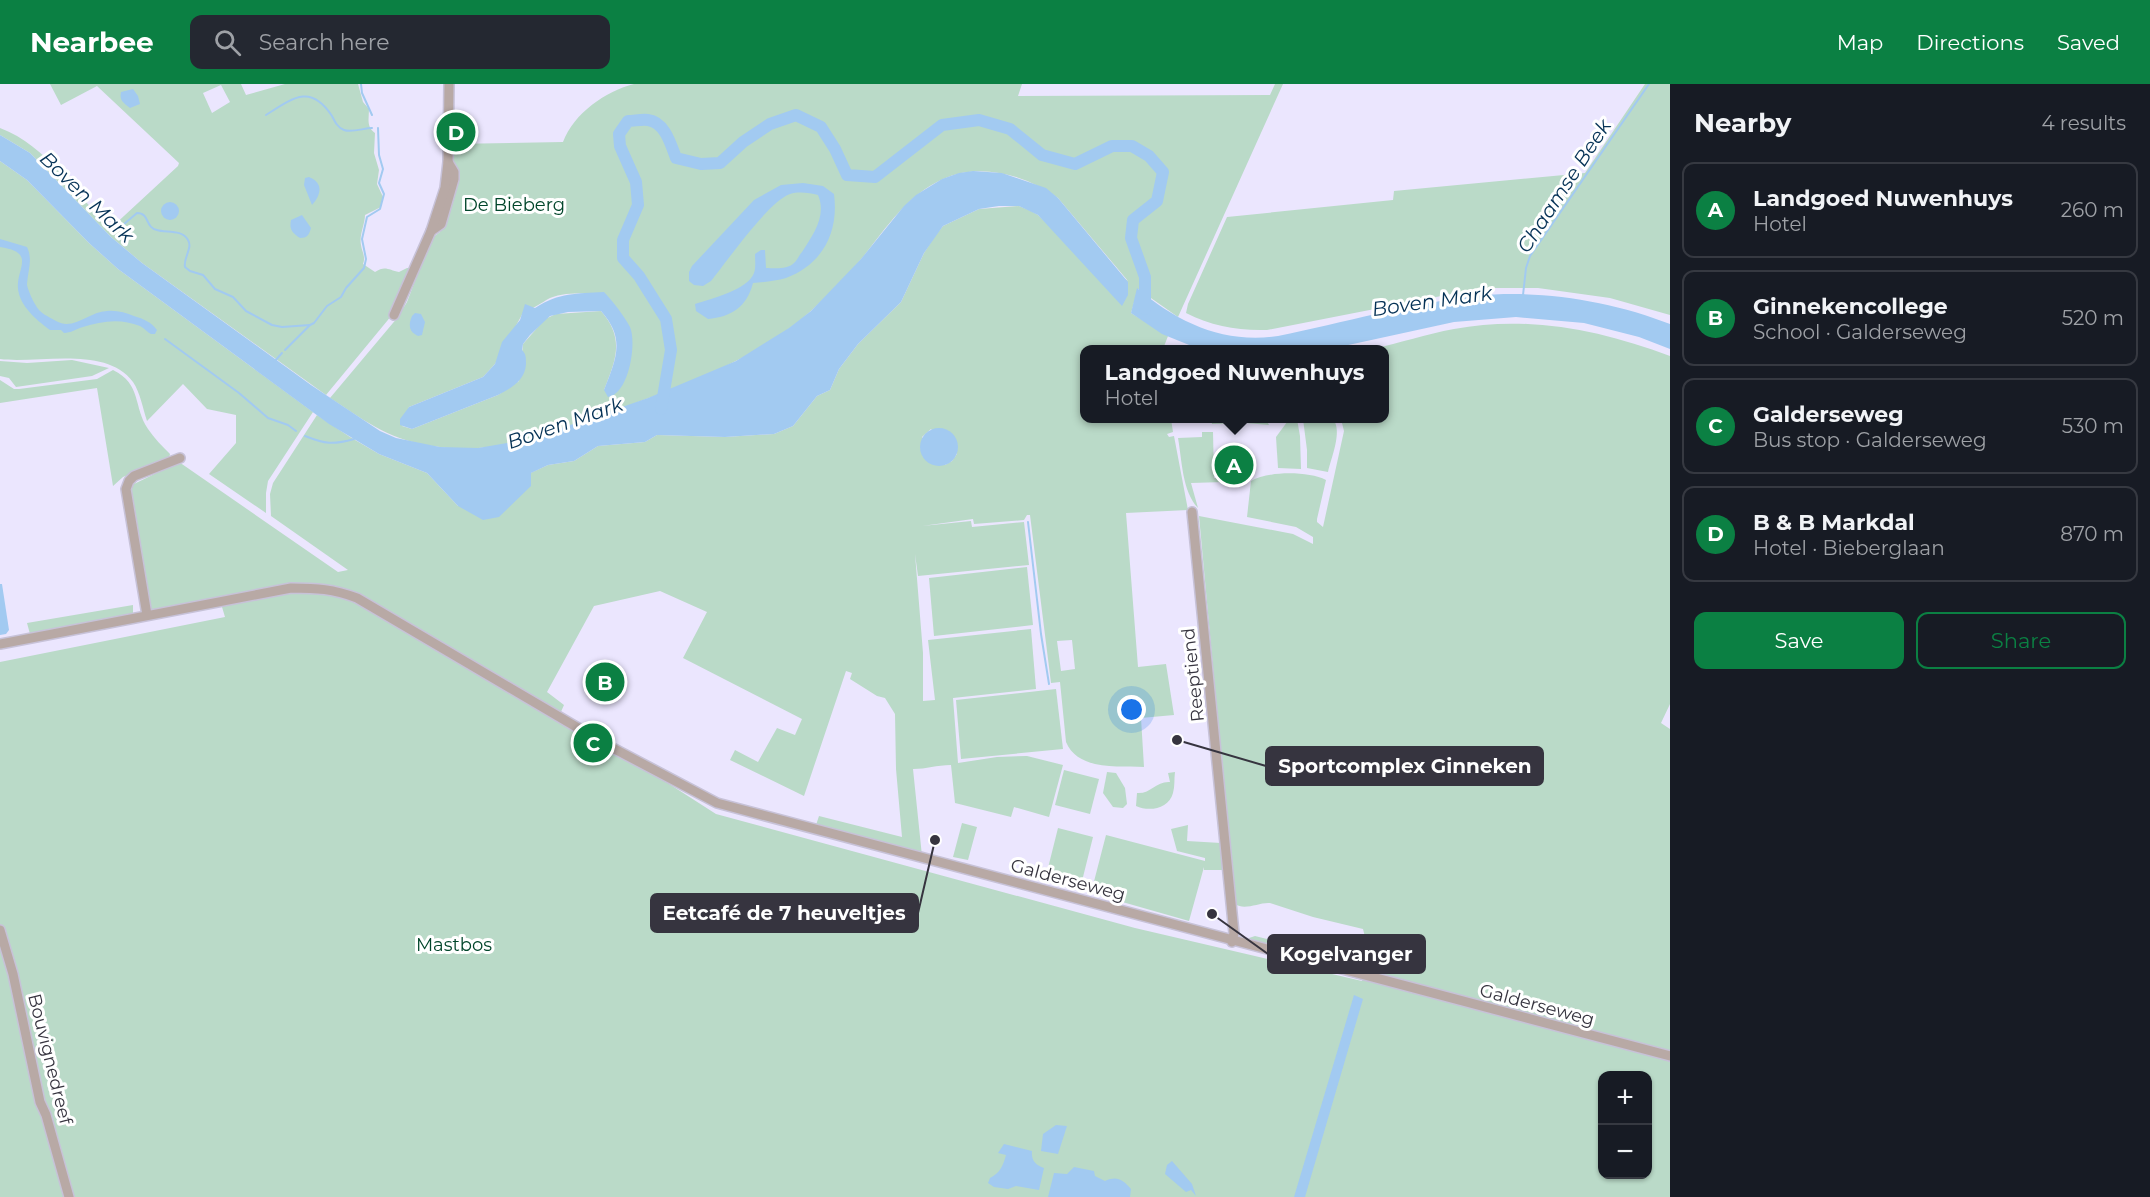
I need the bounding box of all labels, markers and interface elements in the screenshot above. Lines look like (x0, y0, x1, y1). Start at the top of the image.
search box (190, 15, 610, 69)
text: Nearbee (30, 25, 154, 59)
icon: search (211, 26, 244, 59)
text: Search here (259, 29, 390, 56)
text: Map (1837, 30, 1883, 55)
text: Directions (1916, 30, 2024, 55)
text: Saved (2057, 30, 2120, 55)
text: Nearby (1694, 107, 1791, 139)
pin: D (436, 110, 476, 154)
text: 4 results (2041, 111, 2126, 135)
water label: Chaamse Beek (1512, 114, 1617, 257)
water label: Boven Mark (35, 146, 140, 248)
text: Landgoed Nuwenhuys (1753, 185, 2013, 212)
park label: De Bieberg (463, 194, 565, 216)
text: A (1708, 198, 1723, 222)
text: 260 m (2061, 198, 2124, 222)
text: Hotel (1753, 212, 1807, 236)
water label: Boven Mark (1370, 281, 1495, 321)
text: Ginnekencollege (1753, 293, 1948, 320)
text: B (1708, 306, 1723, 330)
text: 520 m (2062, 306, 2124, 330)
text: School · Galderseweg (1753, 320, 1967, 344)
popup (1080, 345, 1389, 423)
text: Landgoed Nuwenhuys (1105, 359, 1364, 386)
text: Hotel (1105, 386, 1159, 410)
water label: Boven Mark (504, 392, 627, 454)
text: Galderseweg (1753, 401, 1904, 428)
text: C (1708, 414, 1723, 438)
text: 530 m (2062, 414, 2124, 438)
text: Bus stop · Galderseweg (1753, 428, 1987, 452)
pin: A (1214, 442, 1254, 488)
text: B & B Markdal (1753, 509, 1915, 536)
text: D (1707, 522, 1724, 546)
text: 870 m (2060, 522, 2124, 546)
text: Hotel · Bieberglaan (1753, 536, 1945, 560)
button: Save (1694, 612, 1904, 669)
button: Share (1916, 612, 2126, 669)
street label: Reeptiend (1177, 627, 1209, 723)
pin: B (586, 660, 624, 704)
your location (1117, 695, 1146, 724)
pin: C (574, 720, 612, 766)
callout: Sportcomplex Ginneken (1266, 747, 1543, 785)
text: Sportcomplex Ginneken (1278, 754, 1532, 778)
street label: Galderseweg (1008, 854, 1128, 906)
callout: Eetcafé de 7 heuveltjes (651, 894, 918, 932)
text: Eetcafé de 7 heuveltjes (662, 901, 906, 925)
park label: Mastbos (416, 934, 492, 956)
callout: Kogelvanger (1268, 935, 1425, 973)
text: Kogelvanger (1279, 942, 1413, 966)
street label: Galderseweg (1477, 979, 1597, 1031)
street label: Bouvignedreef (23, 991, 77, 1128)
map controls (1598, 1071, 1652, 1179)
button: + (1598, 1071, 1652, 1125)
button: − (1598, 1125, 1652, 1179)

